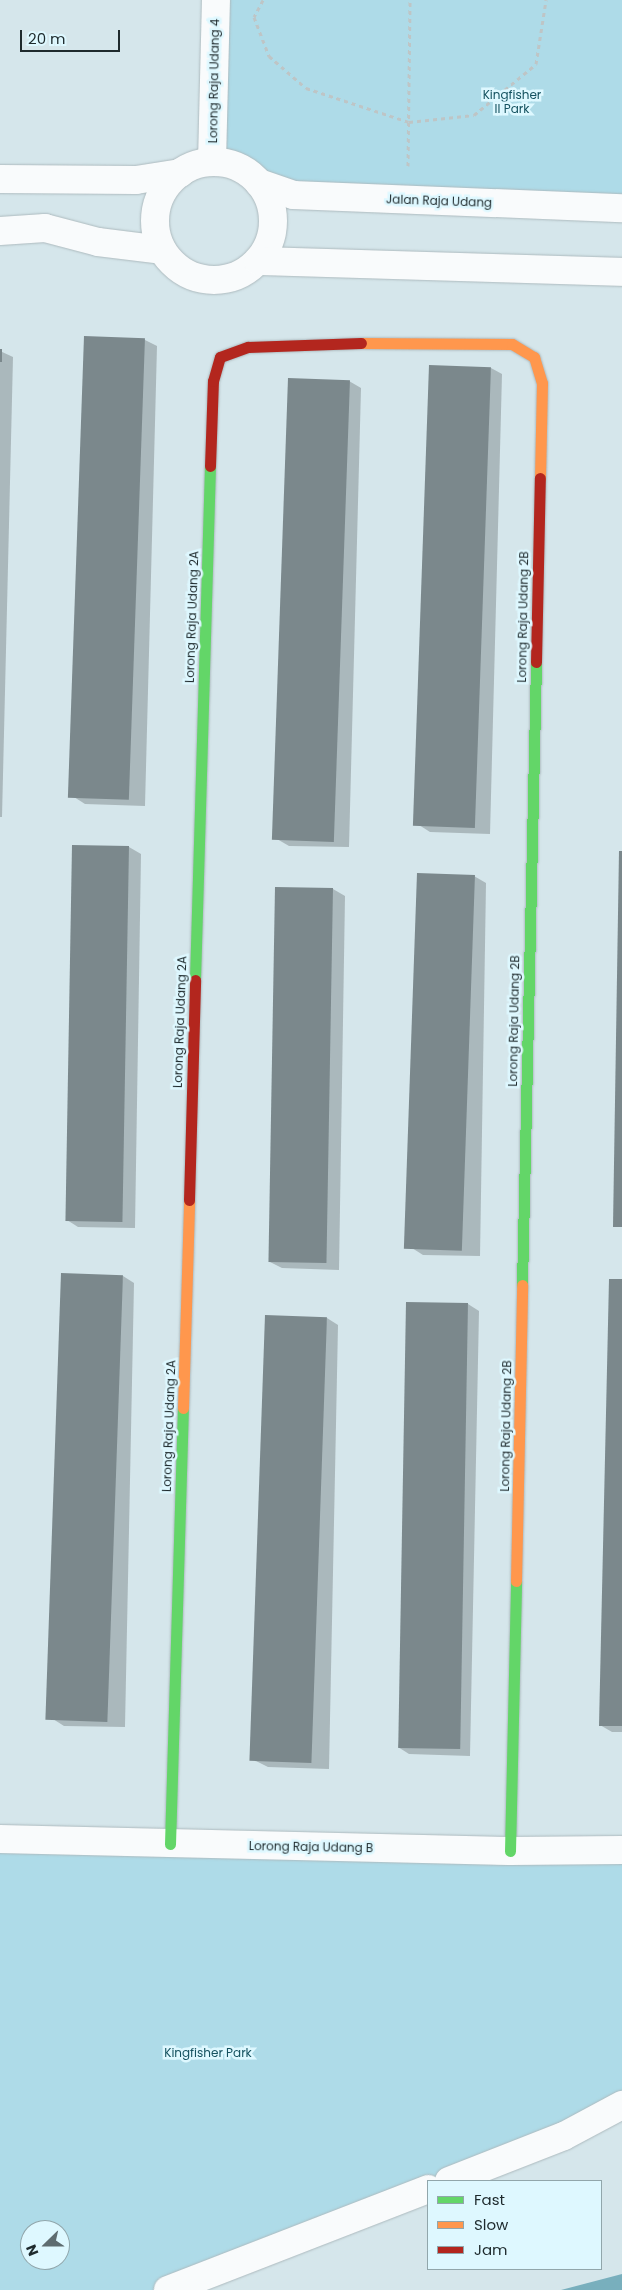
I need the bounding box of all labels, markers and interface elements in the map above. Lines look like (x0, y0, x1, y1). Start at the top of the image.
street label: Lorong Raja Udang 4 (206, 19, 222, 143)
scale bar (22, 20, 122, 52)
text: 20 m (28, 28, 66, 49)
park label: Kingfisher II Park (483, 88, 541, 116)
street label: Jalan Raja Udang (386, 192, 492, 210)
street label: Lorong Raja Udang 2A (183, 551, 201, 683)
street label: Lorong Raja Udang 2B (515, 551, 531, 683)
street label: Lorong Raja Udang 2B (506, 955, 522, 1087)
street label: Lorong Raja Udang 2A (171, 956, 189, 1088)
street label: Lorong Raja Udang 2A (160, 1360, 178, 1492)
street label: Lorong Raja Udang 2B (498, 1360, 514, 1492)
street label: Lorong Raja Udang B (249, 1839, 373, 1855)
park label: Kingfisher Park (164, 2046, 252, 2060)
legend (427, 2180, 602, 2270)
text: Fast (474, 2189, 505, 2210)
text: Slow (474, 2214, 508, 2235)
north arrow (20, 2220, 70, 2270)
text: Jam (474, 2239, 508, 2260)
text: N (21, 2242, 43, 2259)

